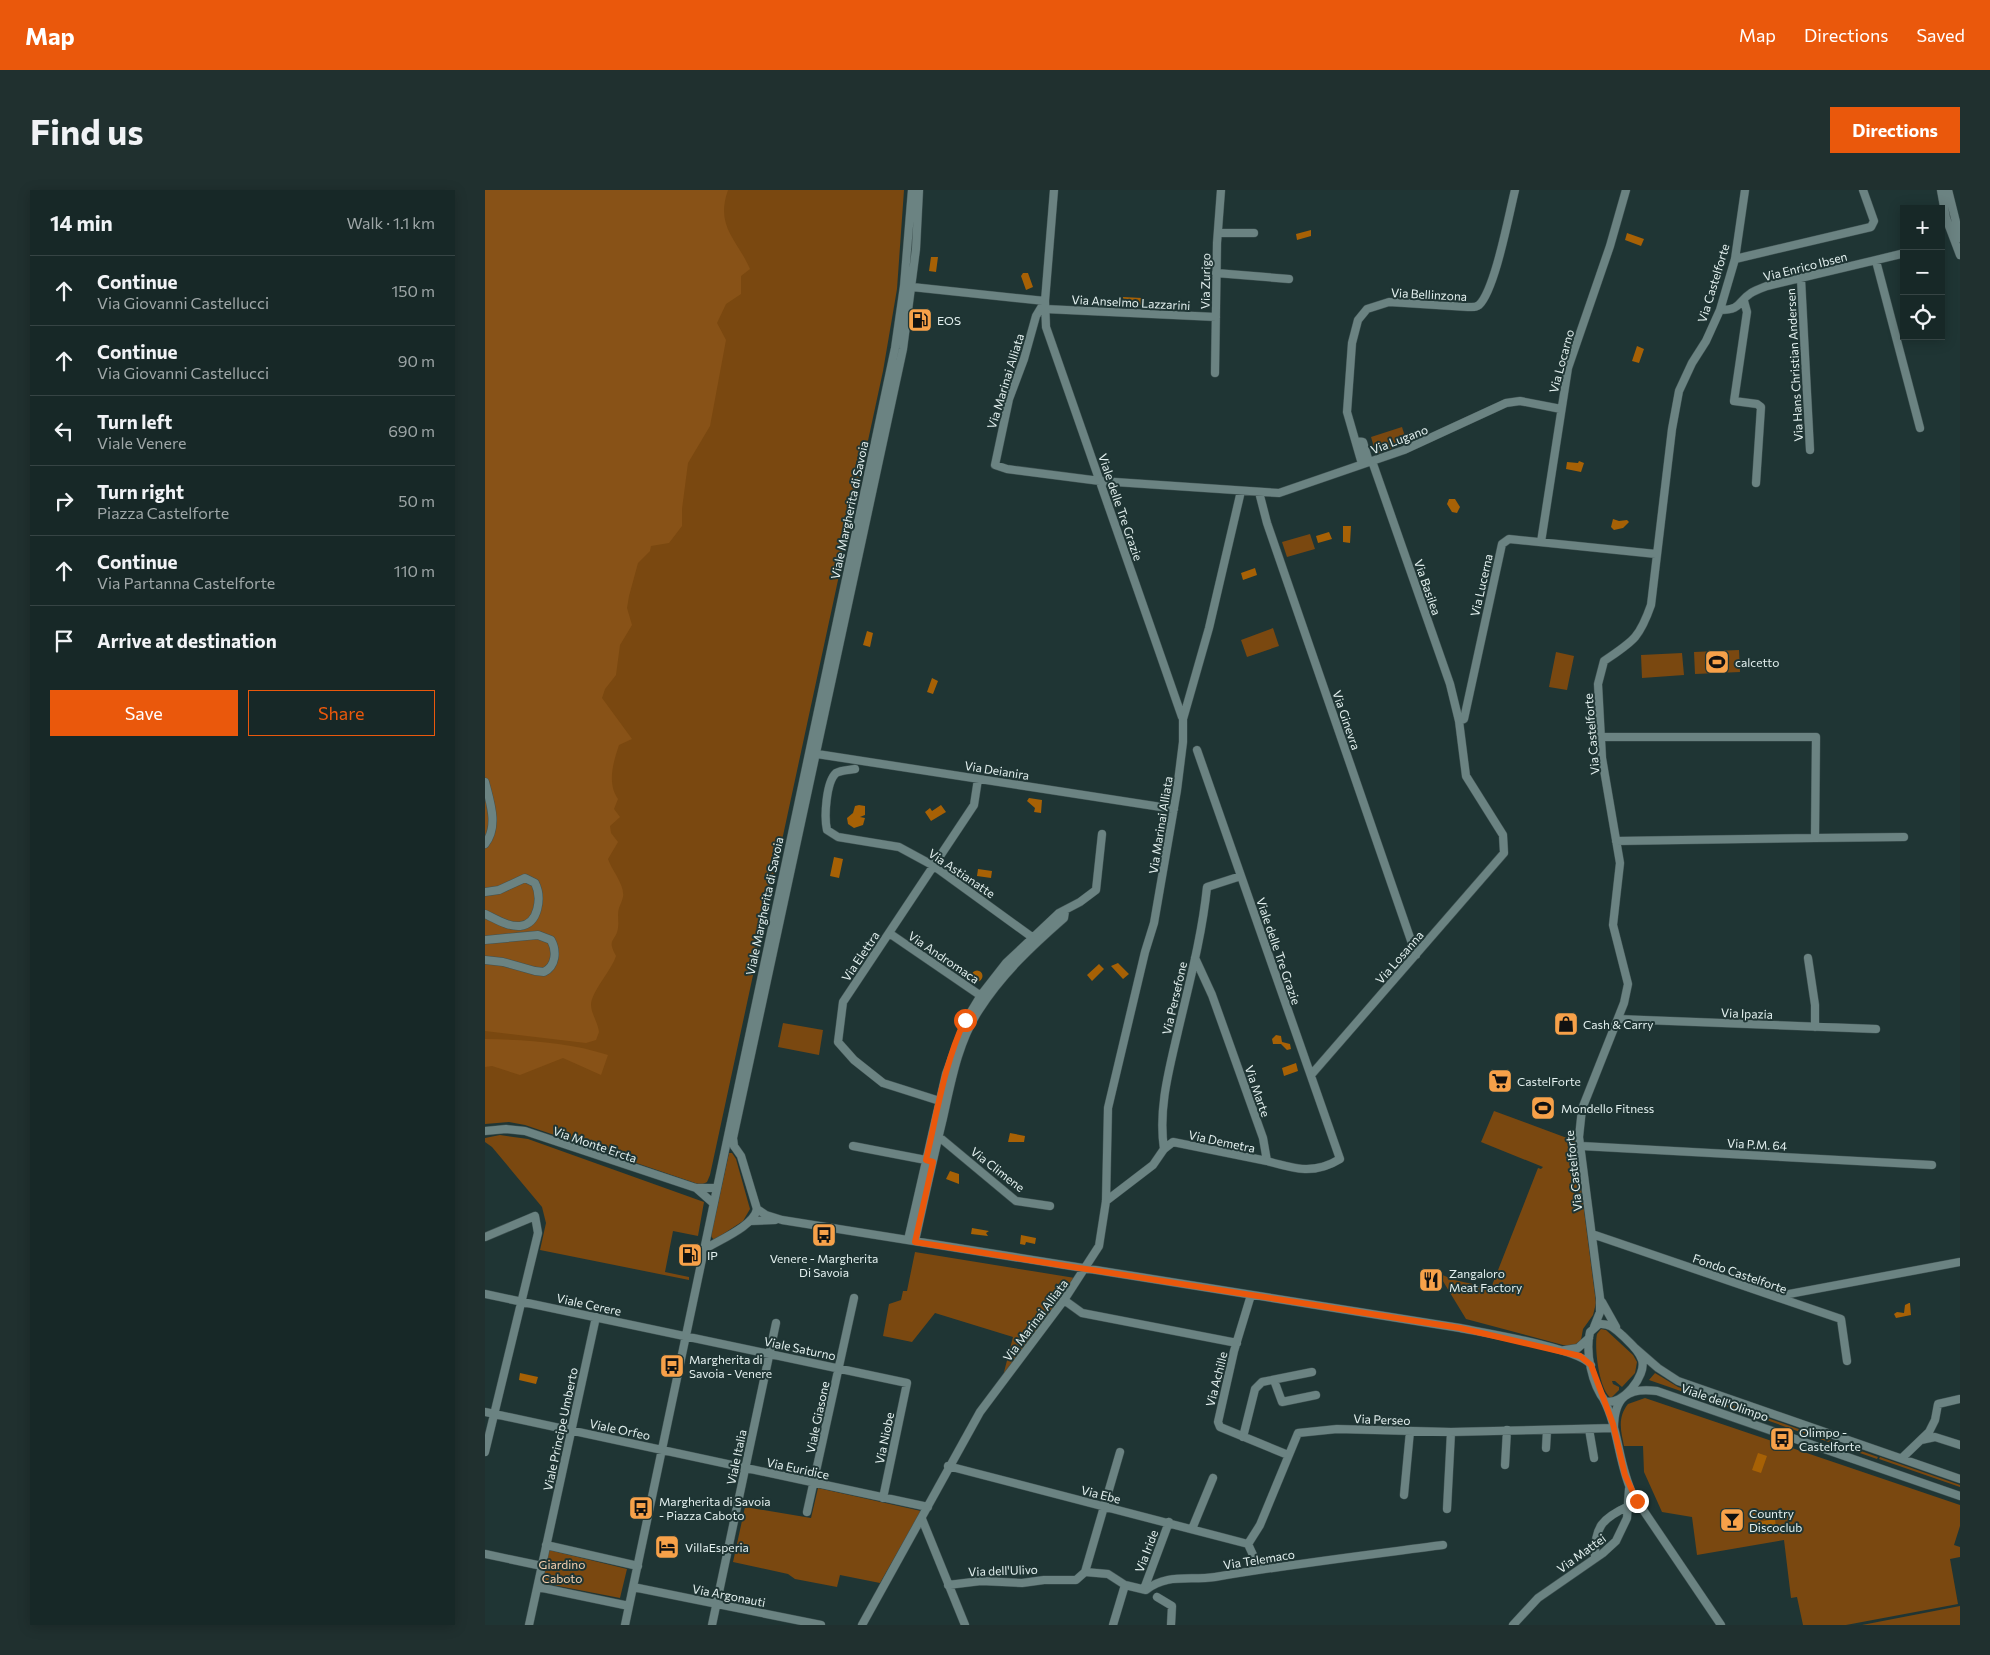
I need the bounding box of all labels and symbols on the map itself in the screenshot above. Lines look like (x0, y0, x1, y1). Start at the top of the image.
street label: Via Castelforte (1694, 242, 1732, 324)
street label: Via Enrico Ibsen (1761, 249, 1849, 283)
street label: Via Zurigo (1198, 253, 1212, 309)
street label: Via Bellinzona (1391, 285, 1467, 303)
street label: Via Hans Christian Andersen (1783, 288, 1805, 442)
street label: Via Anselmo Lazzarini (1071, 292, 1191, 312)
fuel station icon: EOS (907, 307, 933, 333)
place label: EOS (937, 313, 961, 327)
street label: Via Locarno (1546, 328, 1576, 394)
street label: Via Marinai Alliata (984, 332, 1026, 430)
street label: Via Lugano (1368, 422, 1430, 456)
street label: Viale Margherita di Savoia (828, 440, 870, 580)
street label: Viale delle Tre Grazie (1096, 452, 1146, 562)
street label: Via Lucerna (1467, 552, 1495, 618)
street label: Via Basilea (1412, 557, 1444, 617)
sports icon: calcetto (1704, 649, 1730, 675)
place label: calcetto (1735, 655, 1779, 669)
street label: Via Ginevra (1330, 688, 1364, 752)
street label: Via Castelforte (1580, 693, 1602, 775)
street label: Via Deianira (964, 758, 1030, 782)
street label: Via Marinai Alliata (1145, 775, 1175, 875)
street label: Viale Margherita di Savoia (743, 836, 785, 976)
street label: Via Astianatte (926, 846, 998, 900)
street label: Viale delle Tre Grazie (1254, 896, 1304, 1006)
street label: Via Elettra (838, 928, 882, 984)
street label: Via Andromaca (906, 928, 982, 986)
street label: Via Losanna (1372, 928, 1426, 986)
street label: Via Persefone (1159, 960, 1189, 1036)
street label: Via Ipazia (1721, 1005, 1773, 1021)
route start (954, 1009, 977, 1032)
shop icon: Cash & Carry (1553, 1011, 1579, 1037)
place label: Cash & Carry (1583, 1017, 1654, 1031)
street label: Via Marte (1243, 1063, 1273, 1119)
supermarket icon: CastelForte (1487, 1068, 1513, 1094)
place label: CastelForte (1517, 1074, 1581, 1088)
sports icon: Mondello Fitness (1530, 1095, 1556, 1121)
place label: Mondello Fitness (1561, 1101, 1654, 1115)
street label: Via Monte Ercta (551, 1123, 639, 1165)
street label: Via Demetra (1187, 1127, 1257, 1155)
street label: Via Castelforte (1562, 1130, 1584, 1212)
street label: Via P.M. 64 (1727, 1135, 1787, 1153)
street label: Via Climene (968, 1144, 1028, 1194)
bus stop icon: Venere - Margherita Di Savoia (811, 1222, 837, 1248)
fuel station icon: IP (677, 1242, 703, 1268)
place label: IP (707, 1248, 718, 1262)
street label: Fondo Castelforte (1691, 1250, 1789, 1296)
place label: Venere - Margherita Di Savoia (770, 1251, 878, 1279)
place label: Zangaloro Meat Factory (1449, 1266, 1522, 1294)
restaurant icon: Zangaloro Meat Factory (1418, 1267, 1444, 1293)
street label: Via Marinai Alliata (1000, 1276, 1070, 1364)
street label: Viale Cerere (555, 1290, 623, 1318)
street label: Viale Saturno (763, 1334, 837, 1362)
street label: Via Achille (1202, 1350, 1230, 1408)
place label: Margherita di Savoia - Venere (689, 1352, 772, 1380)
bus stop icon: Margherita di Savoia - Venere (659, 1353, 685, 1379)
street label: Viale Principe Umberto (540, 1366, 580, 1492)
street label: Viale Giasone (803, 1380, 831, 1454)
street label: Viale dell'Olimpo (1679, 1380, 1771, 1424)
street label: Via Niobe (872, 1411, 896, 1465)
street label: Via Perseo (1353, 1411, 1411, 1427)
street label: Viale Orfeo (588, 1416, 652, 1442)
place label: Olimpo - Castelforte (1799, 1425, 1861, 1453)
bus stop icon: Olimpo - Castelforte (1769, 1426, 1795, 1452)
street label: Viale Italia (723, 1428, 749, 1486)
street label: Via Euridice (765, 1455, 831, 1481)
street label: Via Ebe (1080, 1482, 1122, 1506)
route end (1626, 1490, 1649, 1513)
place label: Margherita di Savoia - Piazza Caboto (659, 1494, 771, 1522)
bus stop icon: Margherita di Savoia - Piazza Caboto (628, 1495, 654, 1521)
place label: Country Discoclub (1749, 1506, 1802, 1534)
bar icon: Country Discoclub (1719, 1507, 1745, 1533)
street label: Via Iride (1132, 1528, 1160, 1574)
street label: Via Mattei (1554, 1531, 1608, 1575)
hotel icon: VillaEsperia (654, 1534, 680, 1560)
place label: VillaEsperia (685, 1540, 749, 1554)
street label: Via Telemaco (1222, 1546, 1296, 1572)
park label: Giardino Caboto (539, 1557, 585, 1585)
street label: Via dell'Ulivo (968, 1562, 1038, 1578)
street label: Via Argonauti (691, 1581, 767, 1609)

